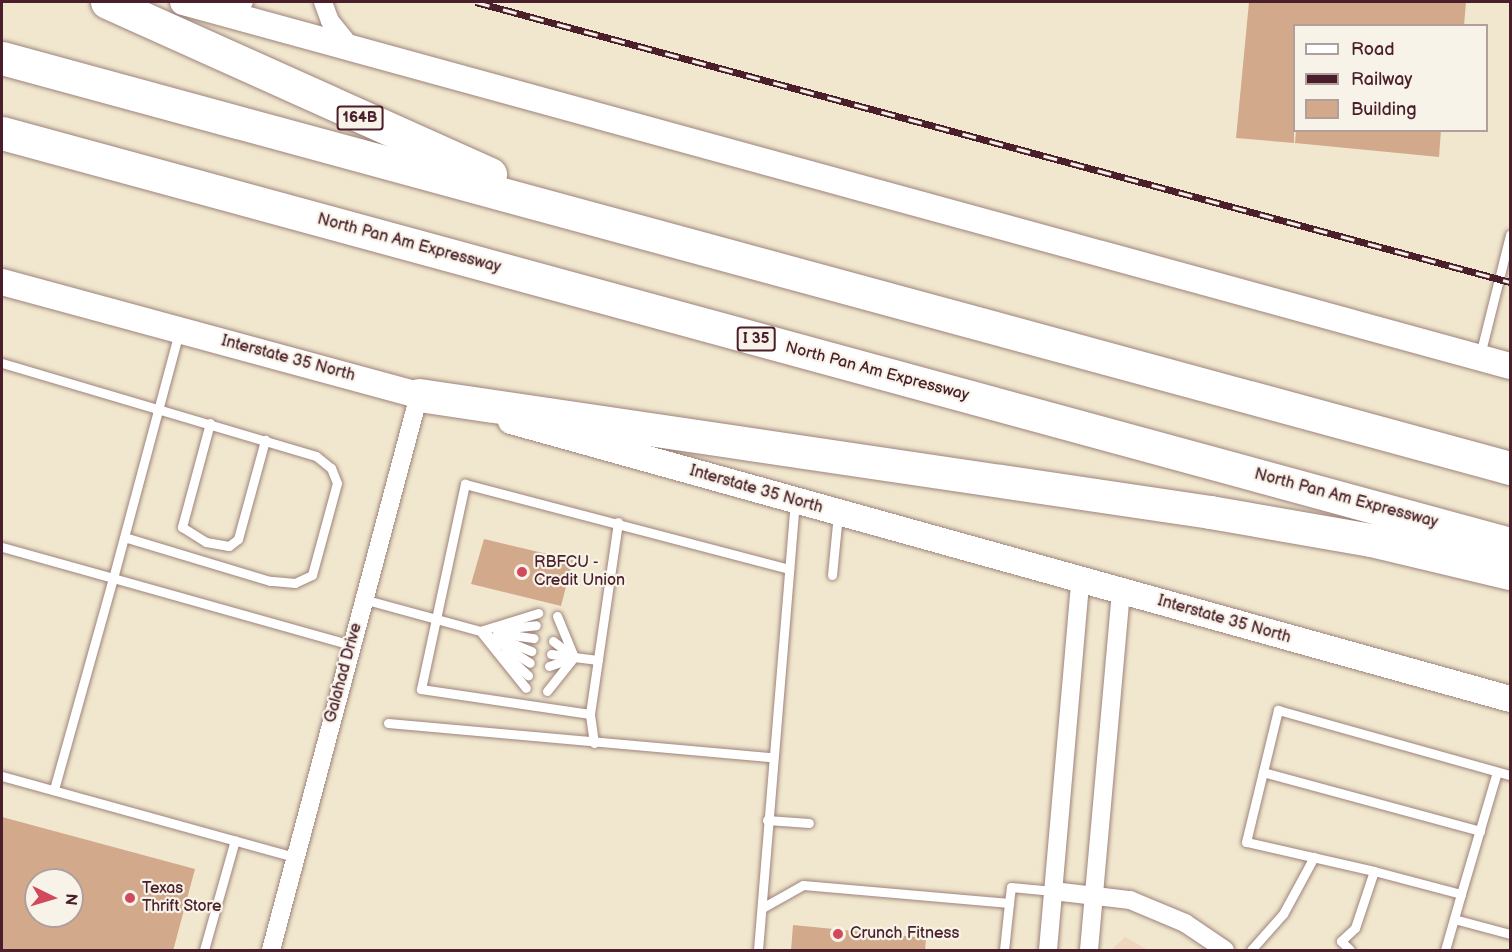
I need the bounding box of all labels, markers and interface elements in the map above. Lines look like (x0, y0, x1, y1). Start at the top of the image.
legend (1293, 24, 1488, 132)
text: Road (1351, 39, 1395, 60)
text: Railway (1351, 69, 1413, 90)
text: Building (1351, 99, 1417, 120)
road number: 164B (336, 106, 384, 130)
street label: North Pan Am Expressway (315, 210, 503, 278)
road number: I 35 (736, 327, 776, 351)
street label: Interstate 35 North (219, 332, 357, 386)
street label: North Pan Am Expressway (783, 338, 971, 406)
street label: Interstate 35 North (687, 462, 825, 518)
street label: North Pan Am Expressway (1252, 465, 1440, 533)
place label: RBFCU - Credit Union (534, 553, 625, 591)
marker: RBFCU - Credit Union (515, 565, 529, 579)
street label: Interstate 35 North (1155, 592, 1293, 648)
street label: Galahad Drive (321, 621, 367, 725)
north arrow (24, 868, 84, 928)
place label: Texas Thrift Store (142, 879, 222, 917)
marker: Texas Thrift Store (123, 891, 137, 905)
text: N (60, 893, 80, 906)
place label: Crunch Fitness (850, 924, 959, 944)
marker: Crunch Fitness (831, 927, 845, 941)

